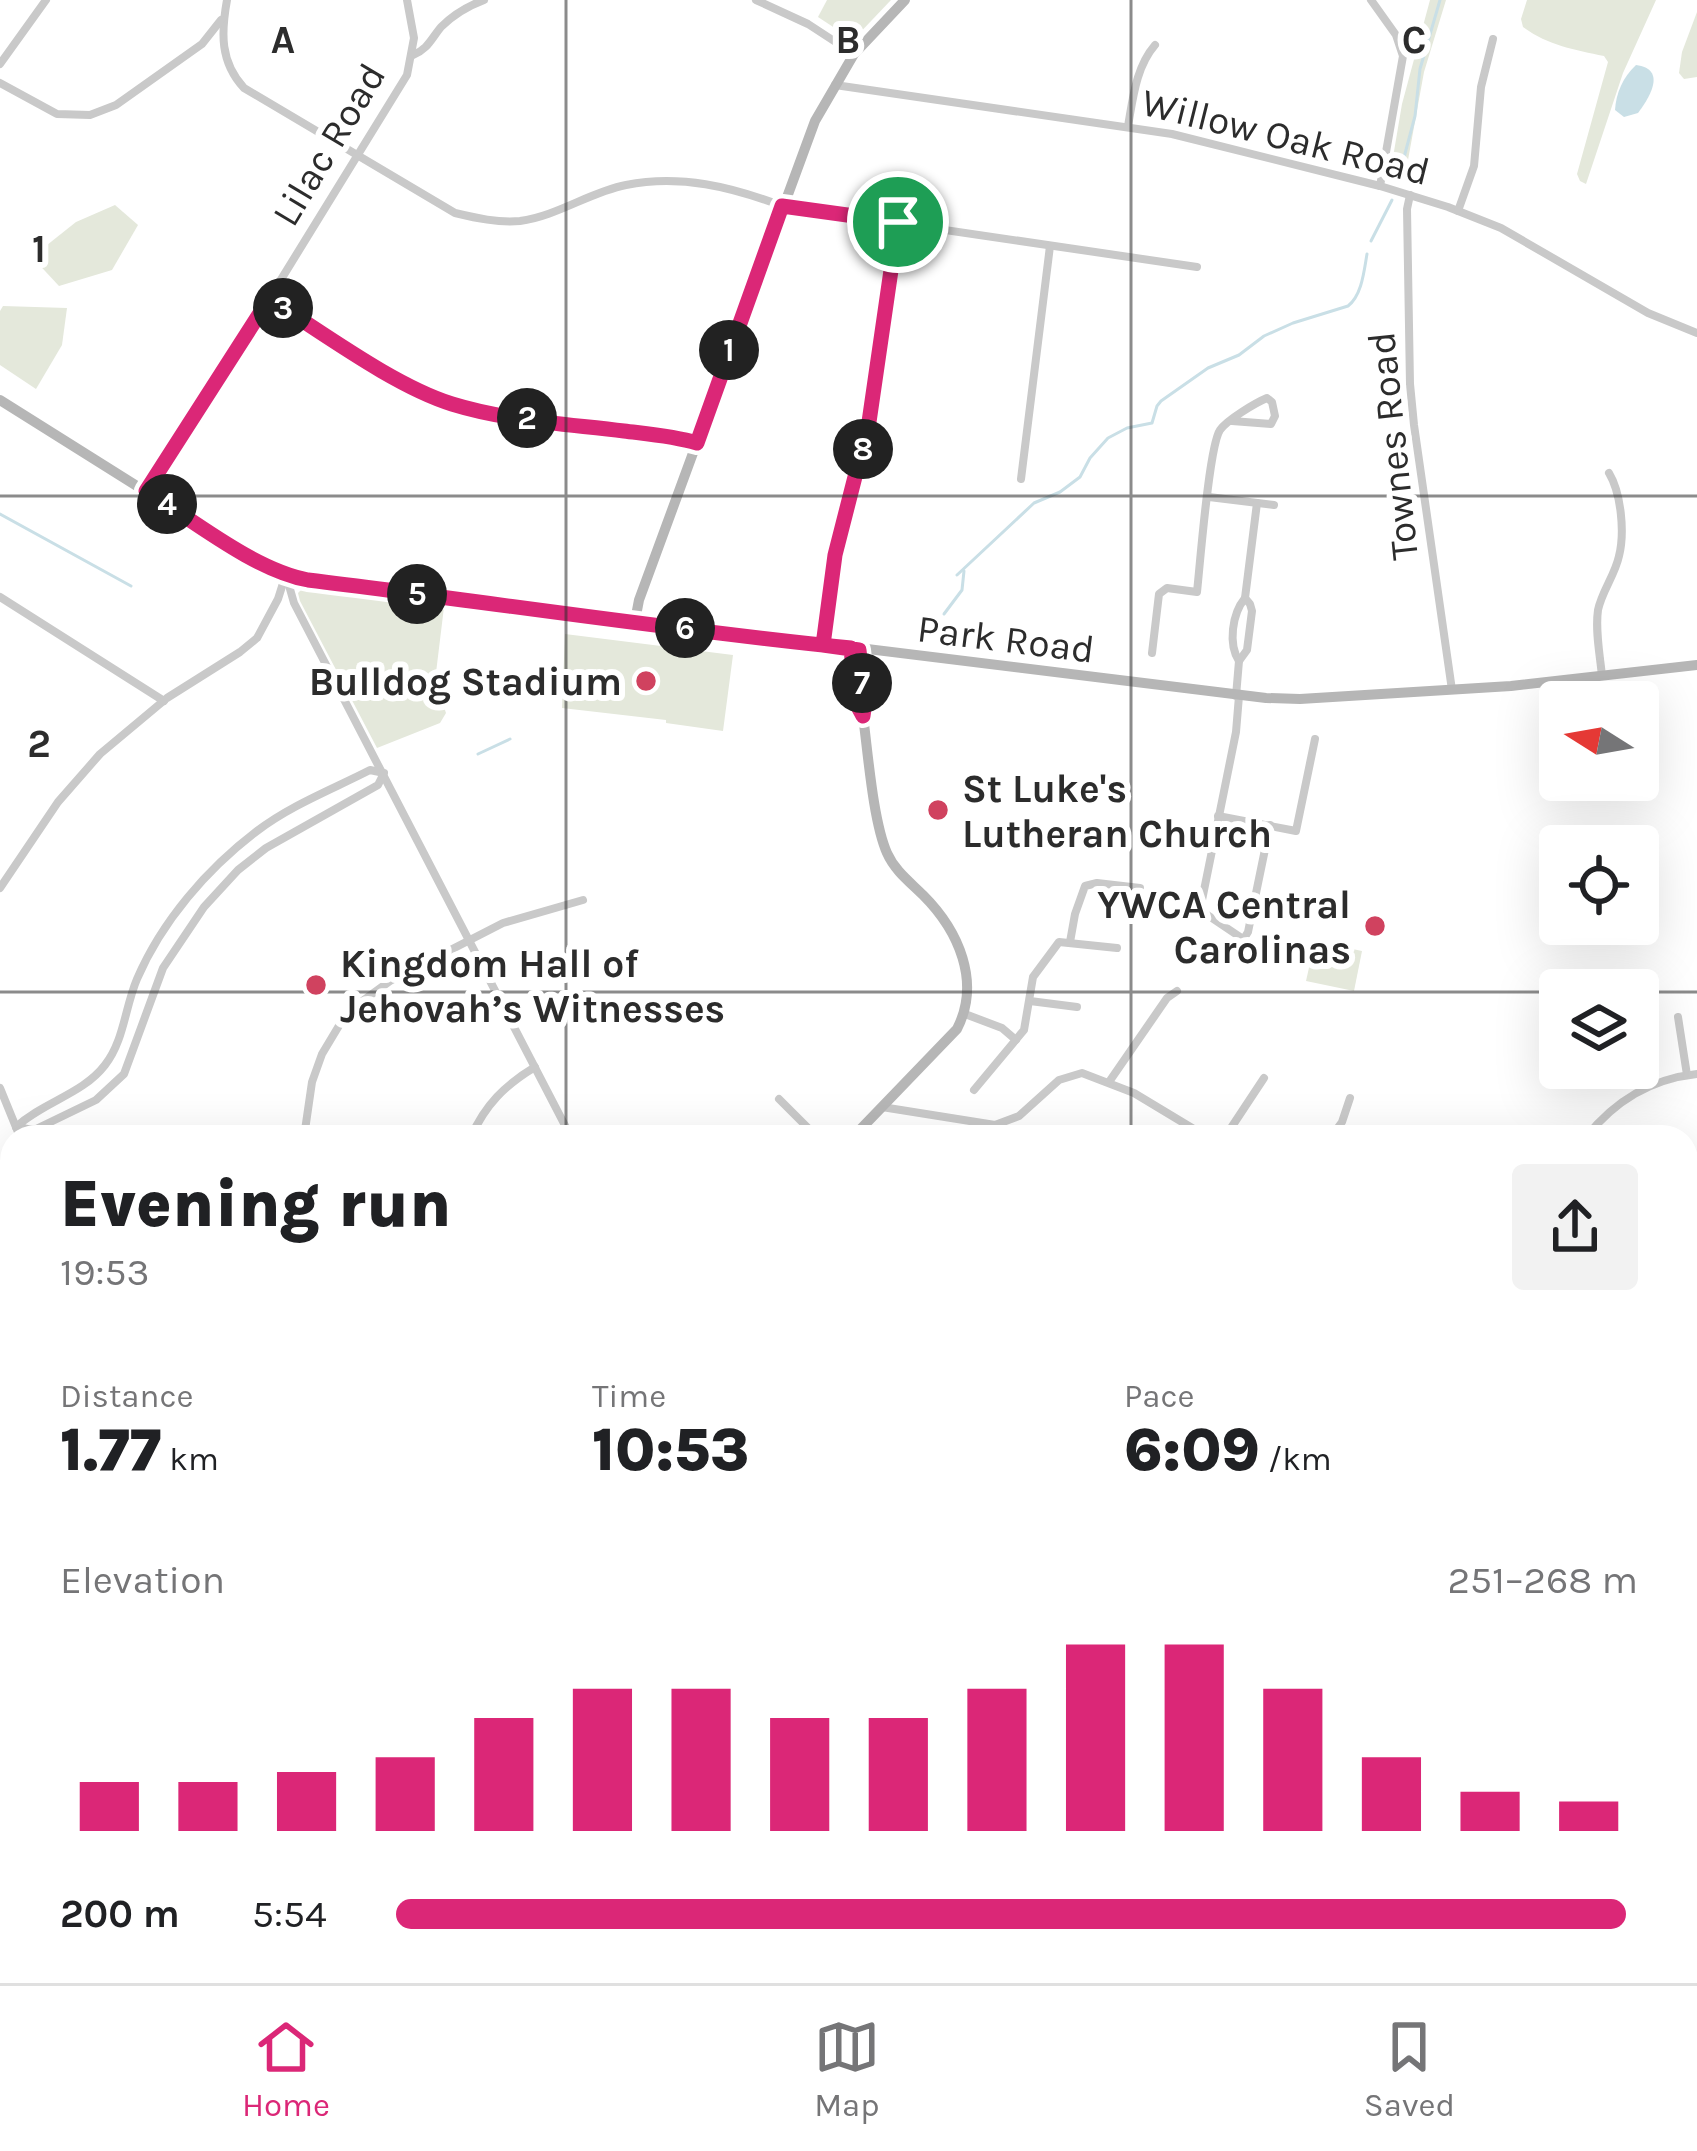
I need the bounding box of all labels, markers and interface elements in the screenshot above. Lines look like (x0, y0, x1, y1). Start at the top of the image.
text: A (271, 17, 295, 63)
text: B (835, 17, 861, 63)
text: C (1402, 17, 1426, 63)
street label: Lilac Road (262, 55, 395, 234)
street label: Willow Oak Road (1137, 79, 1434, 195)
pin (847, 171, 949, 273)
icon: arrive (865, 189, 931, 255)
text: 1 (32, 226, 46, 272)
pin: 3 (253, 278, 313, 338)
text: 3 (273, 289, 293, 327)
pin: 1 (699, 320, 759, 380)
street label: Townes Road (1358, 330, 1428, 562)
text: 1 (723, 331, 735, 369)
pin: 2 (497, 388, 557, 448)
text: 2 (517, 399, 537, 437)
pin: 8 (833, 419, 893, 479)
text: 8 (852, 430, 874, 468)
pin: 4 (137, 474, 197, 534)
text: 4 (157, 485, 177, 523)
pin: 5 (387, 564, 447, 624)
text: 5 (407, 575, 427, 613)
pin: 6 (655, 598, 715, 658)
street label: Park Road (915, 605, 1097, 673)
text: 6 (675, 609, 695, 647)
pin: 7 (832, 653, 892, 713)
place label: Bulldog Stadium (309, 659, 622, 705)
text: 7 (854, 664, 870, 702)
marker: Bulldog Stadium (633, 668, 659, 694)
north arrow (1539, 681, 1659, 801)
map controls (1539, 681, 1659, 1089)
text: 2 (27, 721, 51, 767)
place label: St Luke's Lutheran Church (962, 766, 1272, 857)
marker: St Luke's Lutheran Church (925, 797, 951, 823)
button: locate (1539, 825, 1659, 945)
place label: YWCA Central Carolinas (1097, 882, 1351, 973)
marker: YWCA Central Carolinas (1362, 913, 1388, 939)
place label: Kingdom Hall of Jehovah’s Witnesses (340, 941, 725, 1032)
button: layers (1539, 969, 1659, 1089)
marker: Kingdom Hall of Jehovah’s Witnesses (303, 972, 329, 998)
button: share (1512, 1164, 1638, 1290)
text: Evening run (60, 1165, 451, 1243)
text: 19:53 (60, 1249, 150, 1295)
text: Distance (60, 1377, 193, 1415)
text: Time (592, 1377, 666, 1415)
text: Pace (1124, 1377, 1194, 1415)
text: 1.77 (60, 1415, 162, 1485)
text: 10:53 (592, 1415, 749, 1485)
text: 6:09 (1124, 1415, 1260, 1485)
text: km (162, 1440, 219, 1478)
text: /km (1260, 1440, 1332, 1478)
text: Elevation (60, 1557, 225, 1603)
text: 251–268 m (1447, 1557, 1638, 1603)
text: 200 m (60, 1891, 180, 1937)
text: 5:54 (252, 1891, 327, 1937)
tab: Home (242, 2014, 330, 2124)
tab: Map (814, 2014, 880, 2124)
tab: Saved (1364, 2014, 1455, 2124)

